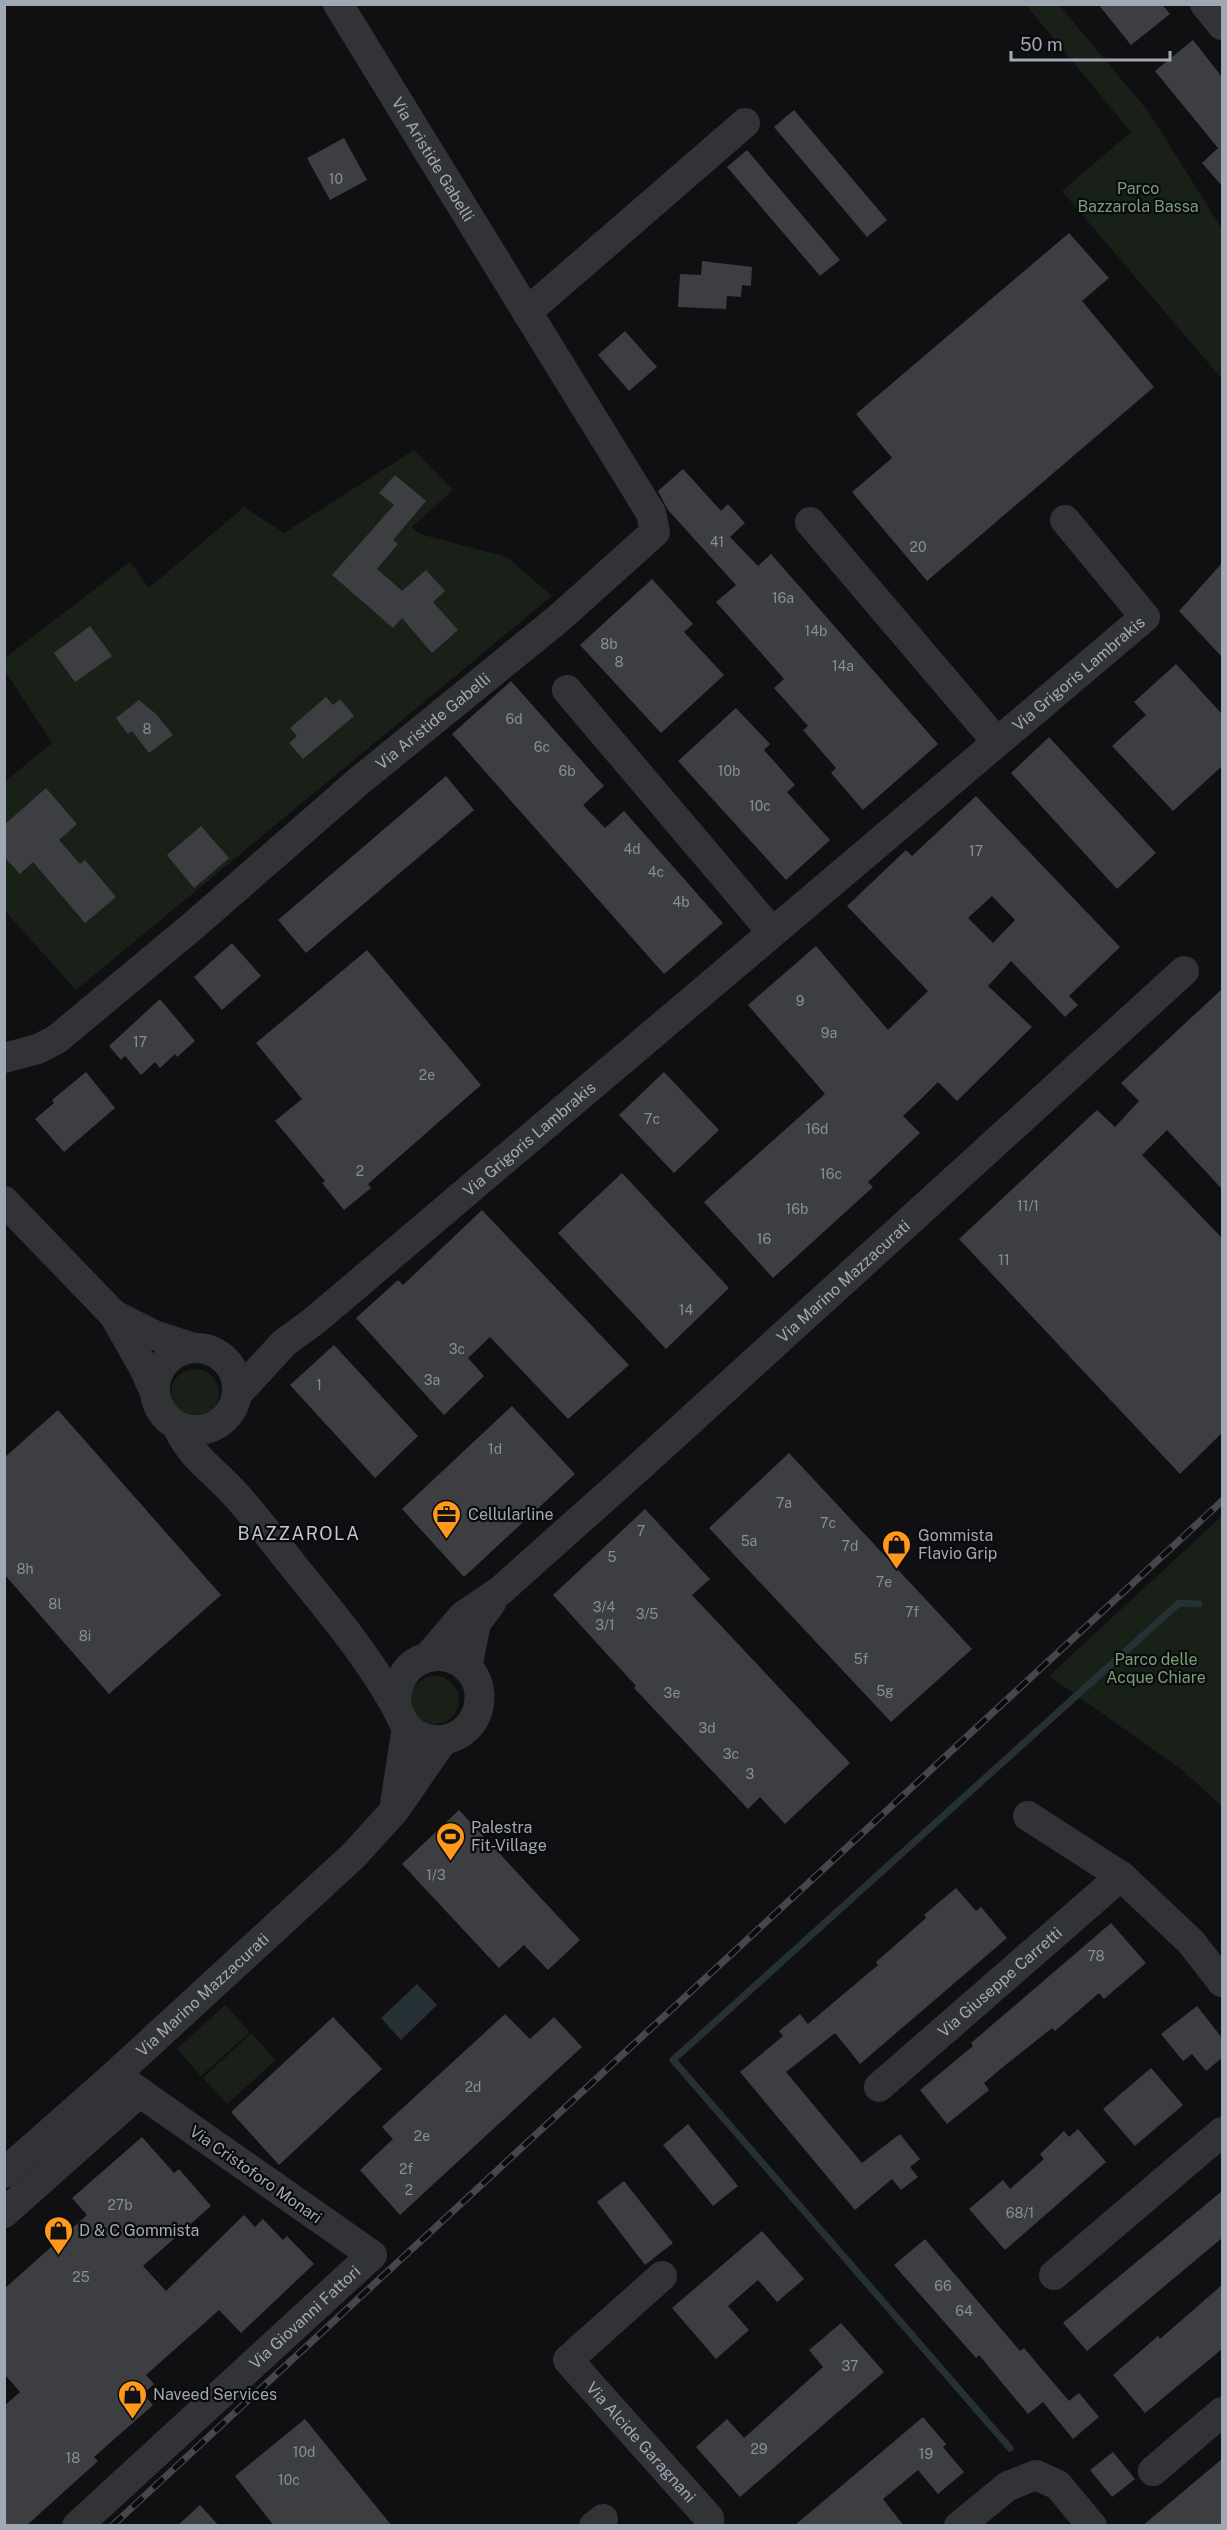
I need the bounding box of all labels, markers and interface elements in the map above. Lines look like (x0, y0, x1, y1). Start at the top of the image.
scale bar (1011, 24, 1170, 62)
text: 50 m (1020, 34, 1063, 55)
street label: Via Aristide Gabelli (387, 94, 478, 225)
house number: 10 (329, 171, 343, 187)
park label: Parco Bazzarola Bassa (1077, 179, 1199, 216)
house number: 41 (710, 534, 724, 550)
house number: 20 (910, 539, 926, 555)
house number: 16a (772, 590, 794, 606)
street label: Via Grigoris Lambrakis (1009, 612, 1149, 735)
house number: 14b (805, 623, 827, 639)
house number: 8b (600, 636, 618, 652)
house number: 8 (614, 654, 624, 670)
house number: 14a (832, 658, 854, 674)
street label: Via Aristide Gabelli (372, 669, 494, 774)
house number: 6d (505, 711, 523, 727)
house number: 8 (142, 721, 152, 737)
house number: 6c (534, 739, 550, 755)
house number: 6b (558, 763, 576, 779)
house number: 10b (718, 763, 740, 779)
house number: 10c (749, 798, 771, 814)
house number: 4d (623, 841, 641, 857)
house number: 17 (969, 843, 983, 859)
house number: 4c (648, 864, 664, 880)
house number: 4b (672, 894, 690, 910)
house number: 9 (796, 993, 805, 1009)
house number: 9a (821, 1025, 837, 1041)
house number: 17 (133, 1034, 147, 1050)
house number: 2e (419, 1067, 435, 1083)
street label: Via Grigoris Lambrakis (459, 1078, 599, 1201)
house number: 7c (644, 1111, 660, 1127)
house number: 16d (806, 1121, 828, 1137)
house number: 2 (356, 1163, 364, 1179)
house number: 16c (820, 1166, 842, 1182)
house number: 11/1 (1017, 1198, 1039, 1214)
house number: 16b (786, 1201, 808, 1217)
street label: Via Marino Mazzacurati (773, 1216, 914, 1347)
house number: 16 (757, 1231, 771, 1247)
house number: 11 (998, 1252, 1010, 1268)
house number: 14 (679, 1302, 693, 1318)
house number: 3c (449, 1341, 465, 1357)
house number: 3a (424, 1372, 440, 1388)
house number: 1 (316, 1377, 322, 1393)
house number: 1d (488, 1441, 502, 1457)
house number: 7a (776, 1495, 792, 1511)
office icon: Cellularline (431, 1498, 463, 1540)
place label: Cellularline (468, 1505, 554, 1524)
house number: 7c (820, 1515, 836, 1531)
district label: BAZZAROLA (237, 1523, 361, 1544)
house number: 7 (637, 1523, 645, 1539)
place label: Gommista Flavio Grip (918, 1526, 997, 1563)
shop icon: Gommista Flavio Grip (881, 1528, 913, 1570)
house number: 5a (741, 1533, 757, 1549)
house number: 7d (842, 1538, 858, 1554)
house number: 5 (608, 1549, 617, 1565)
house number: 8h (16, 1561, 34, 1577)
house number: 7e (876, 1574, 892, 1590)
house number: 8l (48, 1596, 62, 1612)
house number: 3/4 (593, 1599, 615, 1615)
house number: 7f (905, 1604, 919, 1620)
house number: 3/5 (636, 1606, 658, 1622)
house number: 3/1 (595, 1617, 615, 1633)
house number: 8i (79, 1628, 91, 1644)
park label: Parco delle Acque Chiare (1106, 1650, 1206, 1687)
house number: 5f (854, 1651, 869, 1667)
house number: 5g (876, 1683, 894, 1699)
house number: 3e (664, 1685, 680, 1701)
house number: 3d (698, 1720, 716, 1736)
house number: 3c (723, 1746, 739, 1762)
house number: 3 (746, 1766, 755, 1782)
place label: Palestra Fit-Village (471, 1818, 547, 1855)
sports icon: Palestra Fit-Village (434, 1820, 466, 1862)
house number: 1/3 (426, 1867, 446, 1883)
street label: Via Giuseppe Carretti (934, 1923, 1066, 2041)
street label: Via Marino Mazzacurati (133, 1929, 273, 2060)
house number: 78 (1087, 1948, 1105, 1964)
house number: 2d (465, 2079, 481, 2095)
street label: Via Cristoforo Monari (186, 2122, 325, 2227)
house number: 2e (414, 2128, 430, 2144)
house number: 2f (399, 2161, 413, 2177)
house number: 2 (405, 2182, 413, 2198)
house number: 27b (108, 2197, 132, 2213)
house number: 68/1 (1006, 2205, 1034, 2221)
shop icon: D & C Gommista (42, 2214, 74, 2256)
place label: D & C Gommista (79, 2221, 199, 2240)
street label: Via Giovanni Fattori (246, 2262, 364, 2373)
house number: 25 (72, 2269, 90, 2285)
house number: 66 (934, 2278, 952, 2294)
house number: 64 (955, 2303, 973, 2319)
house number: 37 (842, 2358, 858, 2374)
shop icon: Naveed Services (116, 2378, 148, 2420)
street label: Via Alcide Garagnani (582, 2378, 699, 2506)
place label: Naveed Services (153, 2385, 277, 2404)
house number: 29 (750, 2441, 768, 2457)
house number: 10d (293, 2444, 315, 2460)
house number: 19 (919, 2446, 933, 2462)
house number: 18 (66, 2450, 80, 2466)
house number: 10c (278, 2472, 300, 2488)

